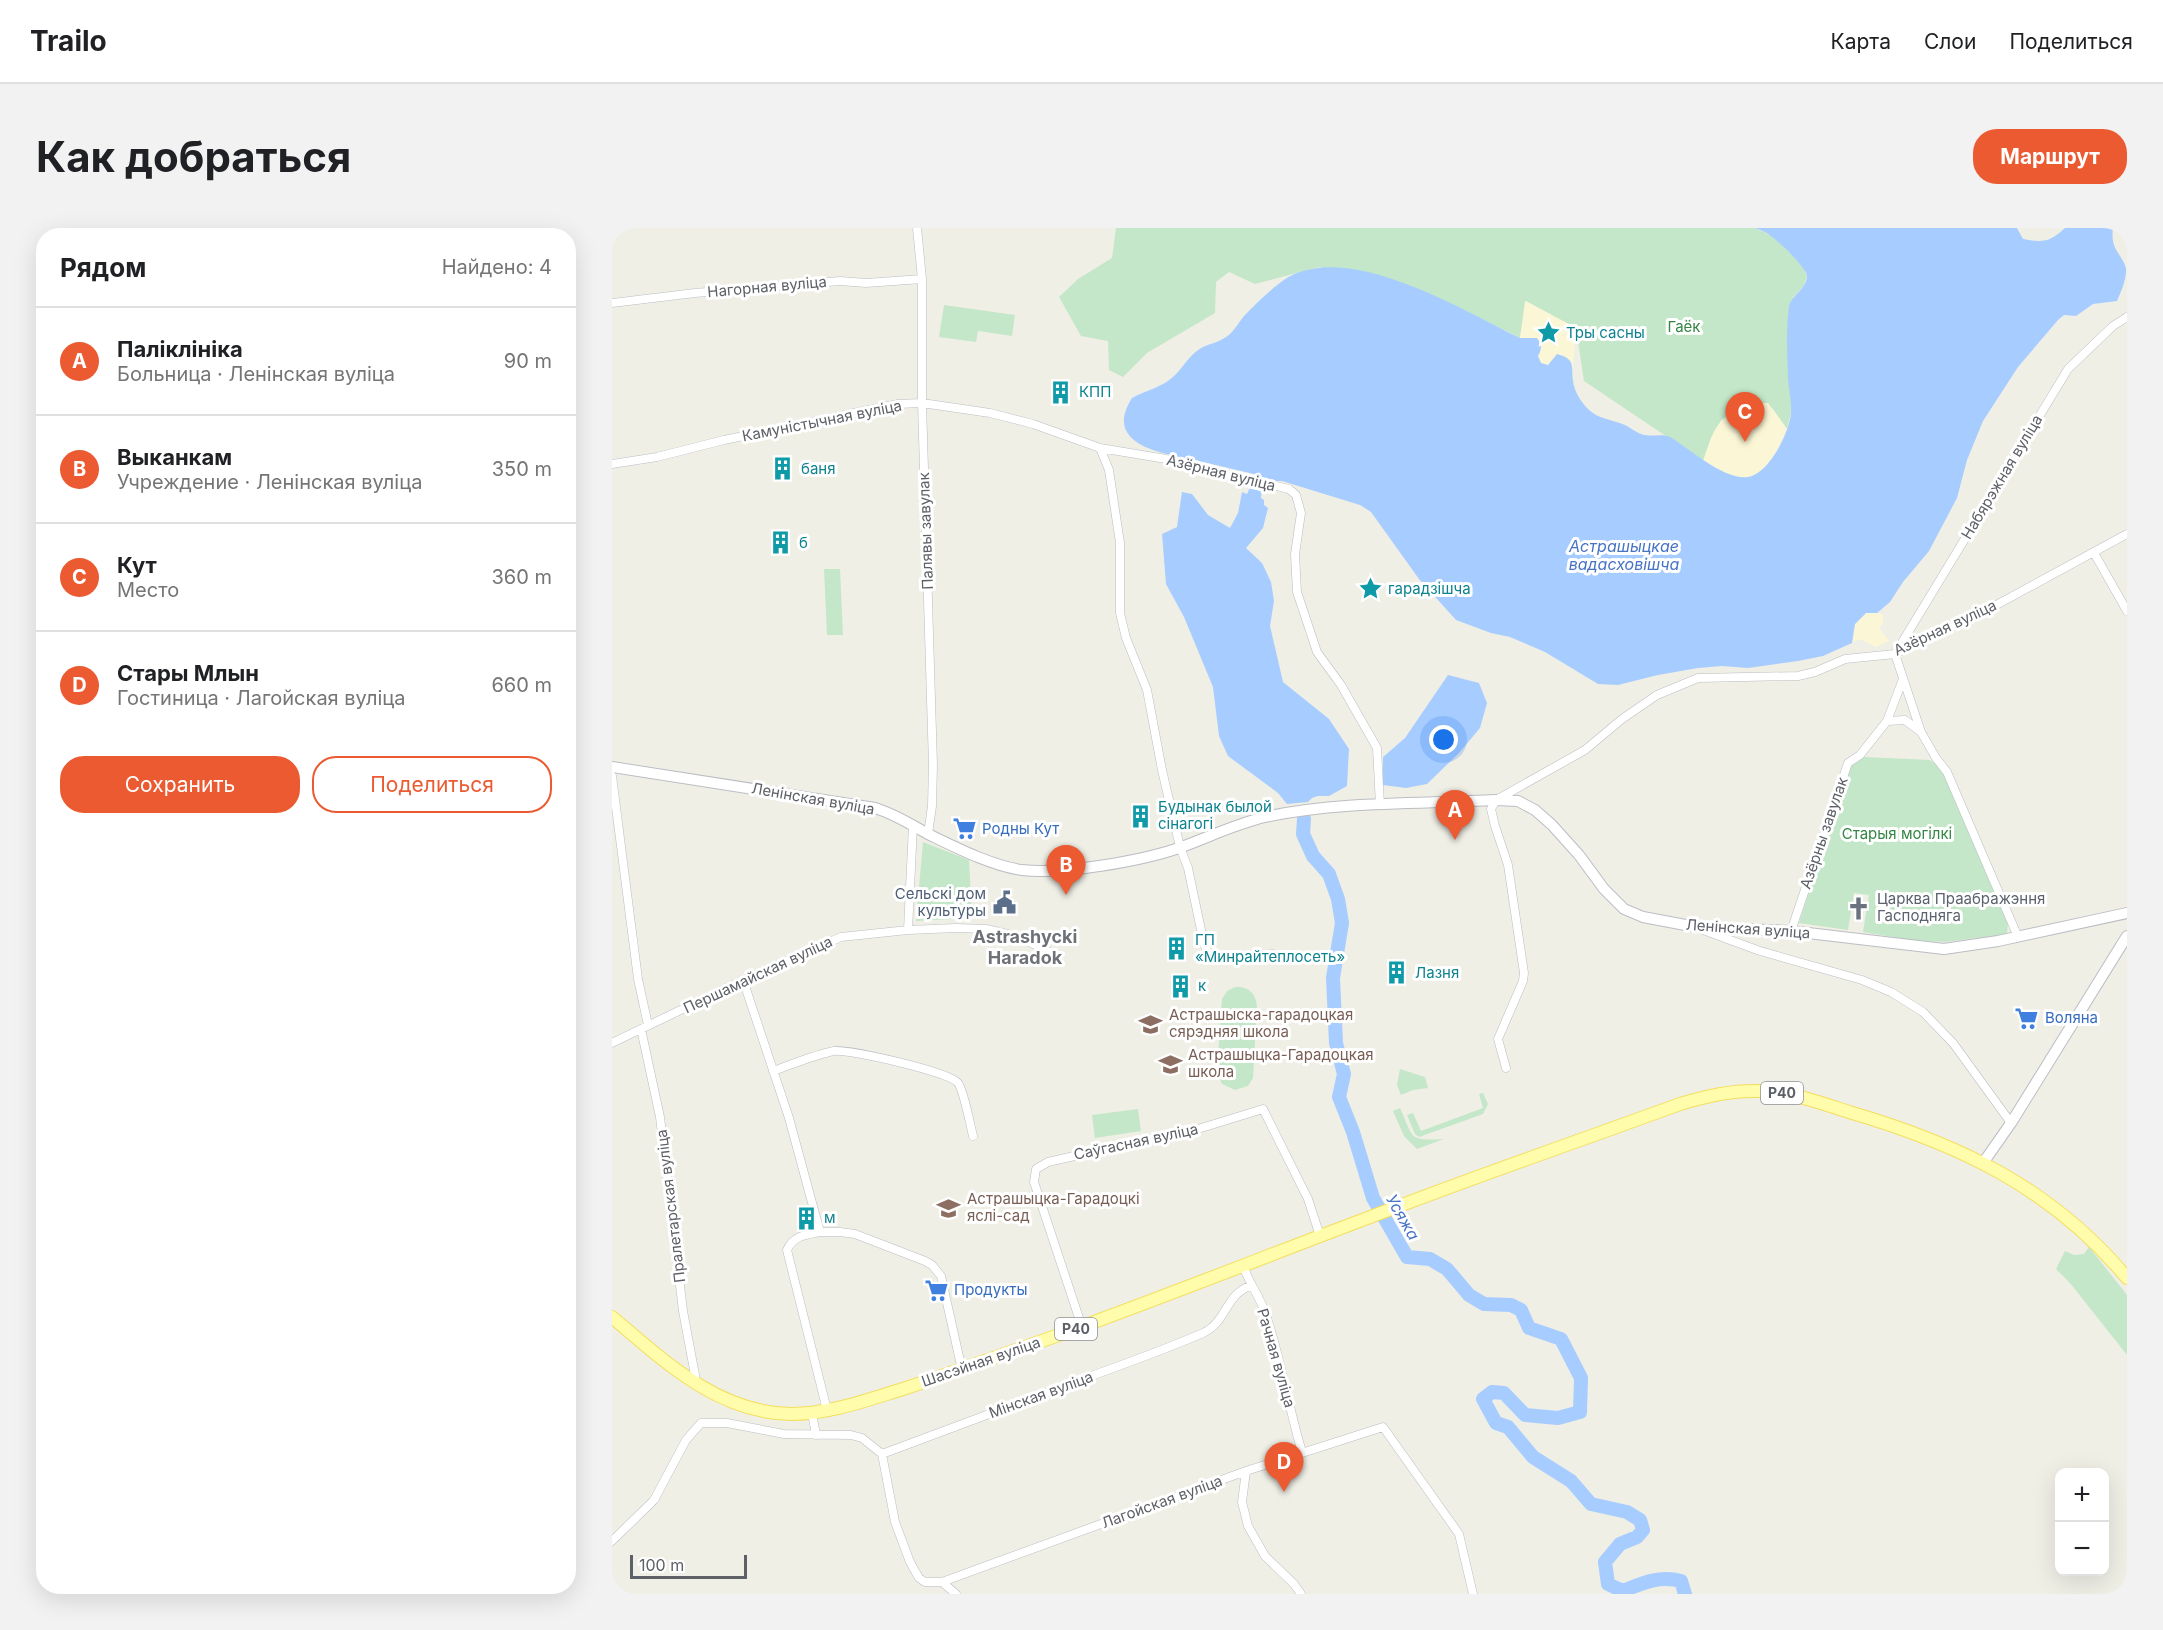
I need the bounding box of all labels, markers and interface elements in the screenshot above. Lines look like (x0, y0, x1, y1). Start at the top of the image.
text: Trailo (30, 24, 107, 58)
text: Карта (1831, 29, 1891, 54)
text: Слои (1924, 29, 1976, 54)
text: Поделиться (2009, 29, 2133, 54)
button: Маршрут (1973, 129, 2127, 184)
text: Как добраться (36, 131, 351, 182)
text: Рядом (60, 252, 146, 283)
text: Найдено: 4 (442, 255, 552, 279)
street label: Нагорная вуліца (706, 272, 827, 301)
park label: Гаёк (1668, 317, 1700, 336)
place icon: Тры сасны (1535, 320, 1561, 346)
place label: Тры сасны (1566, 323, 1645, 342)
text: Паліклініка (117, 336, 243, 362)
text: A (72, 349, 87, 373)
text: 90 m (504, 349, 552, 373)
text: Больница · Ленінская вуліца (117, 362, 395, 386)
building icon: КПП (1048, 379, 1074, 405)
place label: КПП (1079, 382, 1111, 401)
pin: C (1726, 392, 1764, 442)
street label: Камуністычная вуліца (740, 396, 903, 445)
street label: Набярэжная вуліца (1957, 411, 2046, 542)
text: Выканкам (117, 444, 232, 470)
street label: Азёрная вуліца (1165, 450, 1277, 495)
building icon: баня (770, 456, 796, 482)
text: B (73, 457, 86, 481)
text: 350 m (492, 457, 552, 481)
place label: баня (801, 459, 836, 478)
text: Учреждение · Ленінская вуліца (117, 470, 422, 494)
street label: Палявы завулак (914, 472, 937, 590)
building icon: б (768, 530, 794, 556)
place label: б (799, 533, 808, 552)
water label: Астрашыцкае вадасховішча (1568, 536, 1680, 574)
text: Кут (117, 552, 157, 578)
text: C (72, 565, 87, 589)
text: 360 m (491, 565, 552, 589)
place icon: гарадзішча (1357, 576, 1383, 602)
text: Место (117, 578, 179, 602)
place label: гарадзішча (1388, 579, 1471, 598)
street label: Азёрная вуліца (1890, 595, 1999, 660)
text: Стары Млын (117, 660, 259, 686)
text: D (72, 673, 87, 697)
text: 660 m (491, 673, 552, 697)
text: Гостиница · Лагойская вуліца (117, 686, 405, 710)
your location (1429, 725, 1458, 754)
button: Сохранить (60, 756, 300, 813)
button: Поделиться (312, 756, 552, 813)
street label: Азёрны завулак (1795, 774, 1852, 891)
street label: Ленінская вуліца (750, 778, 876, 819)
pin: A (1436, 790, 1474, 840)
place label: Будынак былой сінагогі (1158, 797, 1272, 833)
building icon: Будынак былой сінагогі (1127, 803, 1153, 829)
supermarket icon: Родны Кут (951, 816, 977, 842)
place label: Родны Кут (982, 819, 1059, 838)
park label: Старыя могілкі (1842, 824, 1952, 843)
pin: B (1046, 846, 1086, 895)
place label: Сельскі дом культуры (895, 884, 986, 920)
place label: Царква Праабражэння Гасподняга (1877, 889, 2045, 925)
public building icon: Сельскі дом культуры (991, 890, 1017, 916)
church icon: Царква Праабражэння Гасподняга (1846, 895, 1872, 921)
street label: Ленінская вуліца (1685, 915, 1811, 942)
district label: Astrashycki Haradok (973, 926, 1077, 968)
place label: ГП «Минрайтеплосеть» (1195, 930, 1345, 966)
street label: Першамайская вуліца (680, 932, 835, 1017)
building icon: ГП «Минрайтеплосеть» (1164, 936, 1190, 962)
building icon: Лазня (1384, 960, 1410, 986)
place label: Лазня (1415, 963, 1459, 982)
building icon: к (1167, 973, 1193, 999)
place label: к (1198, 976, 1206, 995)
place label: Астрашыска-гарадоцкая сярэдняя школа (1169, 1005, 1353, 1041)
supermarket icon: Воляна (2014, 1005, 2040, 1031)
place label: Воляна (2045, 1008, 2098, 1027)
school or university icon: Астрашыска-гарадоцкая сярэдняя школа (1138, 1011, 1164, 1037)
place label: Астрашыцка-Гарадоцкая школа (1188, 1045, 1374, 1081)
school or university icon: Астрашыцка-Гарадоцкая школа (1157, 1051, 1183, 1077)
road number: Р40 (1761, 1082, 1803, 1104)
street label: Саўгасная вуліца (1072, 1119, 1200, 1164)
street label: Пралетарская вуліца (652, 1128, 689, 1284)
place label: Астрашыцка-Гарадоцкі яслі-сад (967, 1189, 1140, 1225)
water label: Усяжа (1382, 1191, 1424, 1244)
school or university icon: Астрашыцка-Гарадоцкі яслі-сад (936, 1195, 962, 1221)
building icon: м (793, 1205, 819, 1231)
place label: м (824, 1208, 836, 1227)
supermarket icon: Продукты (923, 1277, 949, 1303)
place label: Продукты (954, 1280, 1028, 1299)
street label: Рачная вуліца (1253, 1306, 1300, 1410)
road number: Р40 (1055, 1318, 1097, 1340)
street label: Шасэйная вуліца (919, 1332, 1043, 1391)
street label: Мінская вуліца (986, 1367, 1096, 1422)
pin: D (1264, 1442, 1304, 1492)
map controls (2055, 1468, 2109, 1576)
button: + (2055, 1468, 2109, 1522)
street label: Лагойская вуліца (1099, 1471, 1225, 1532)
button: − (2055, 1522, 2109, 1576)
scale bar (630, 1552, 747, 1580)
text: 100 m (639, 1555, 684, 1575)

